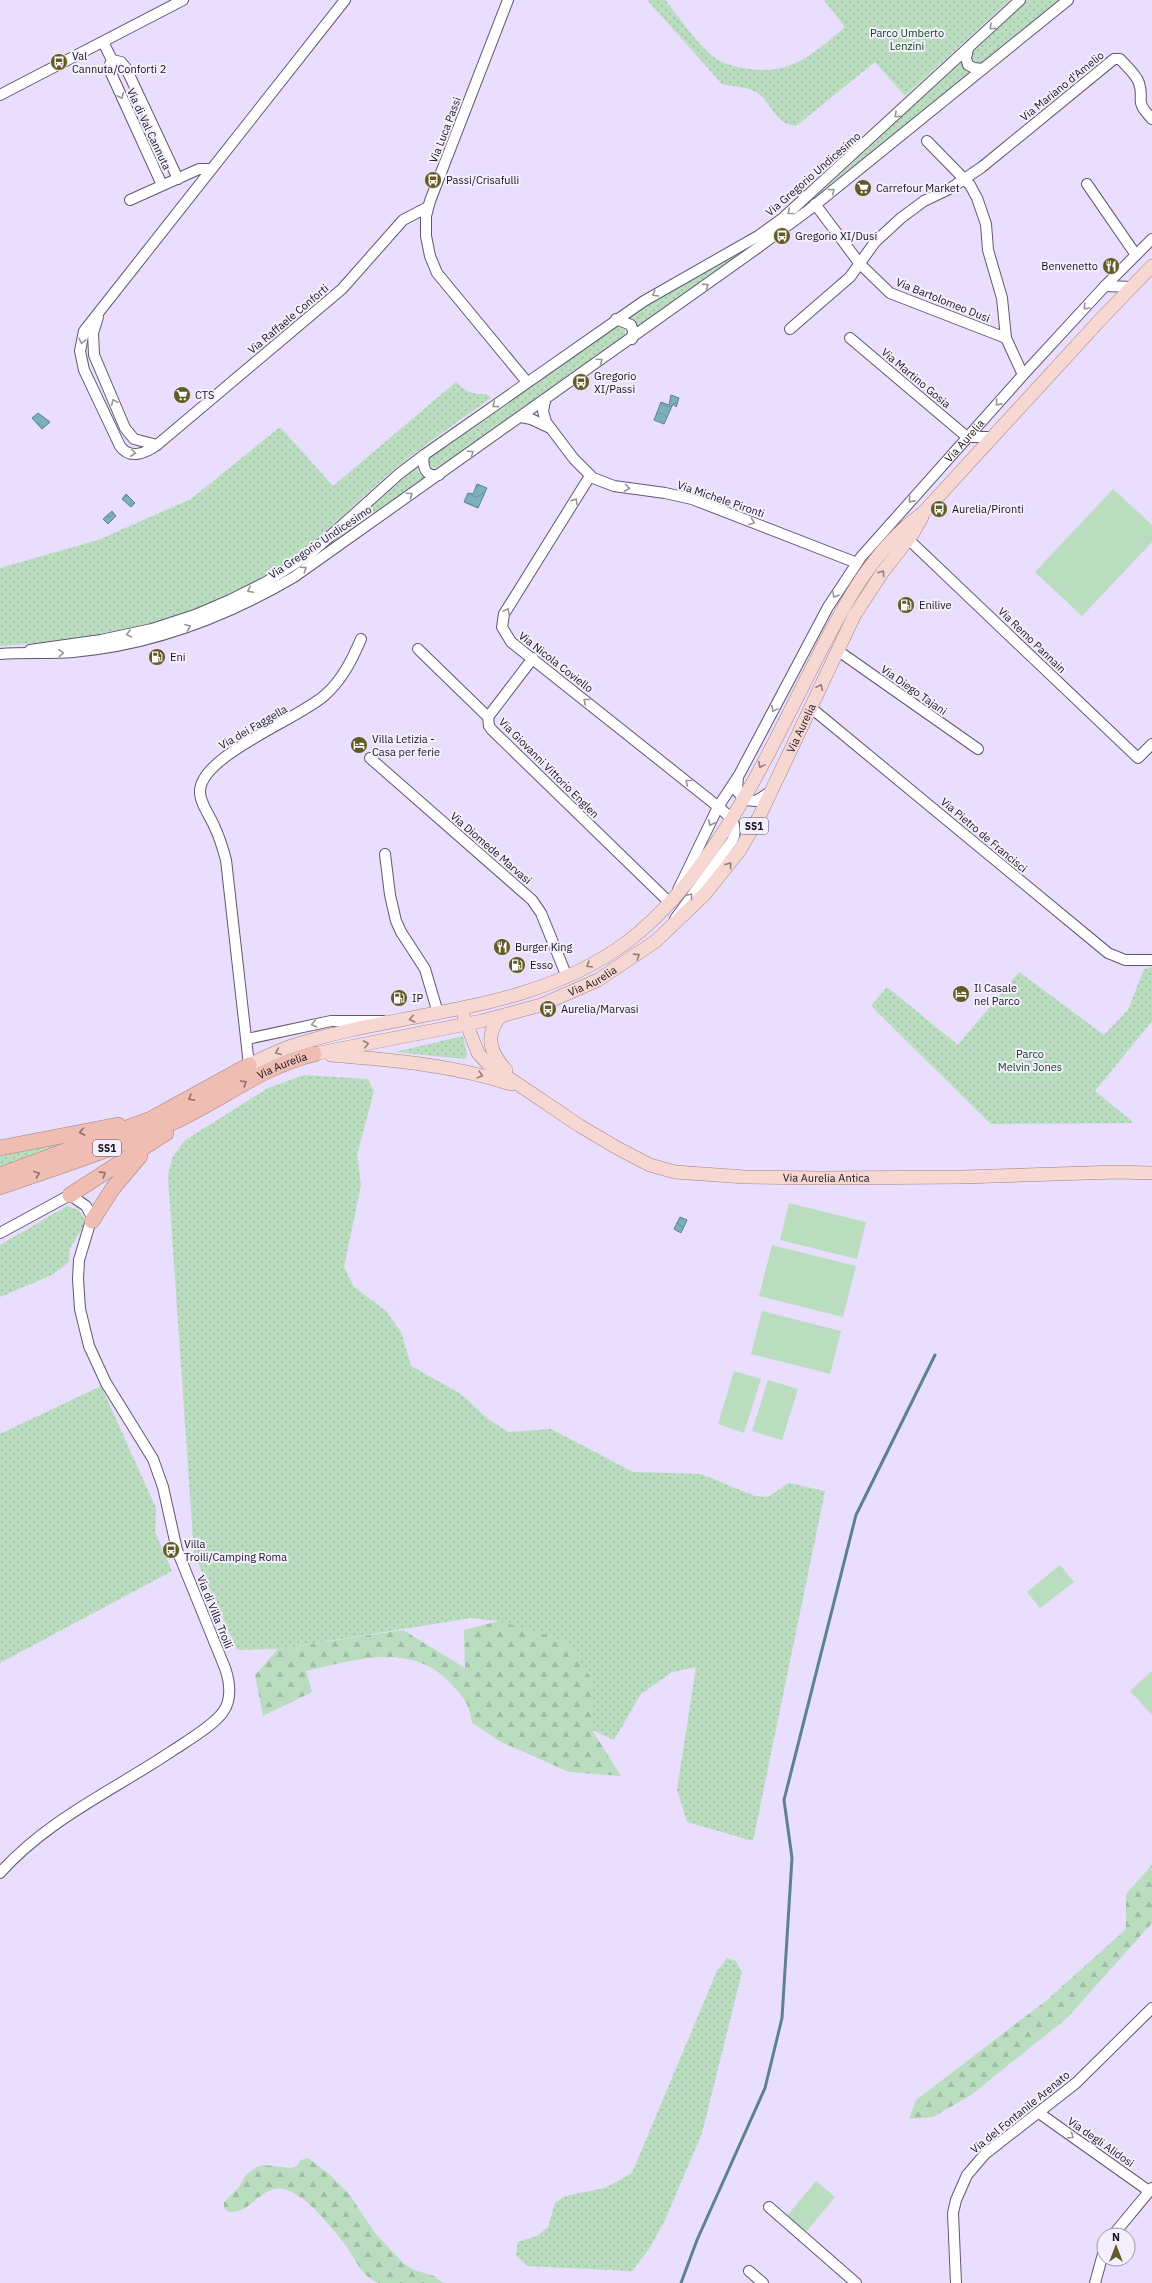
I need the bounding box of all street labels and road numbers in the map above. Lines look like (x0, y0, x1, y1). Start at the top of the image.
street label: Via Mariano d'Amelio (1017, 48, 1107, 124)
street label: Via di Val Cannuta (124, 86, 174, 172)
street label: Via Luca Passi (426, 95, 464, 165)
street label: Via Gregorio Undicesimo (763, 129, 863, 219)
street label: Via Bartolomeo Dusi (894, 275, 992, 325)
street label: Via Raffaele Conforti (245, 281, 331, 357)
street label: Via Martino Gosia (878, 345, 954, 411)
street label: Via Aurelia (942, 416, 987, 465)
street label: Via Michele Pironti (675, 477, 767, 521)
street label: Via Gregorio Undicesimo (266, 502, 374, 582)
street label: Via Remo Pannain (995, 604, 1069, 676)
street label: Via Nicola Coviello (516, 629, 596, 695)
street label: Via Diego Tajani (878, 662, 950, 718)
street label: Via Aurelia (783, 701, 819, 755)
street label: Via dei Faggella (216, 702, 290, 752)
street label: Via Giovanni Vittorio Englen (496, 715, 602, 821)
street label: Via Pietro de Francisci (938, 795, 1030, 875)
street label: Via Diomede Marvasi (447, 809, 535, 887)
road number: SS1 (740, 818, 768, 834)
street label: Via Aurelia (566, 962, 619, 999)
street label: Via Aurelia (255, 1049, 309, 1082)
road number: SS1 (93, 1140, 121, 1156)
street label: Via Aurelia Antica (783, 1170, 870, 1185)
street label: Via di Villa Troili (194, 1573, 236, 1651)
street label: Via del Fontanile Arenato (968, 2068, 1072, 2156)
street label: Via degli Alidosi (1065, 2114, 1137, 2170)

